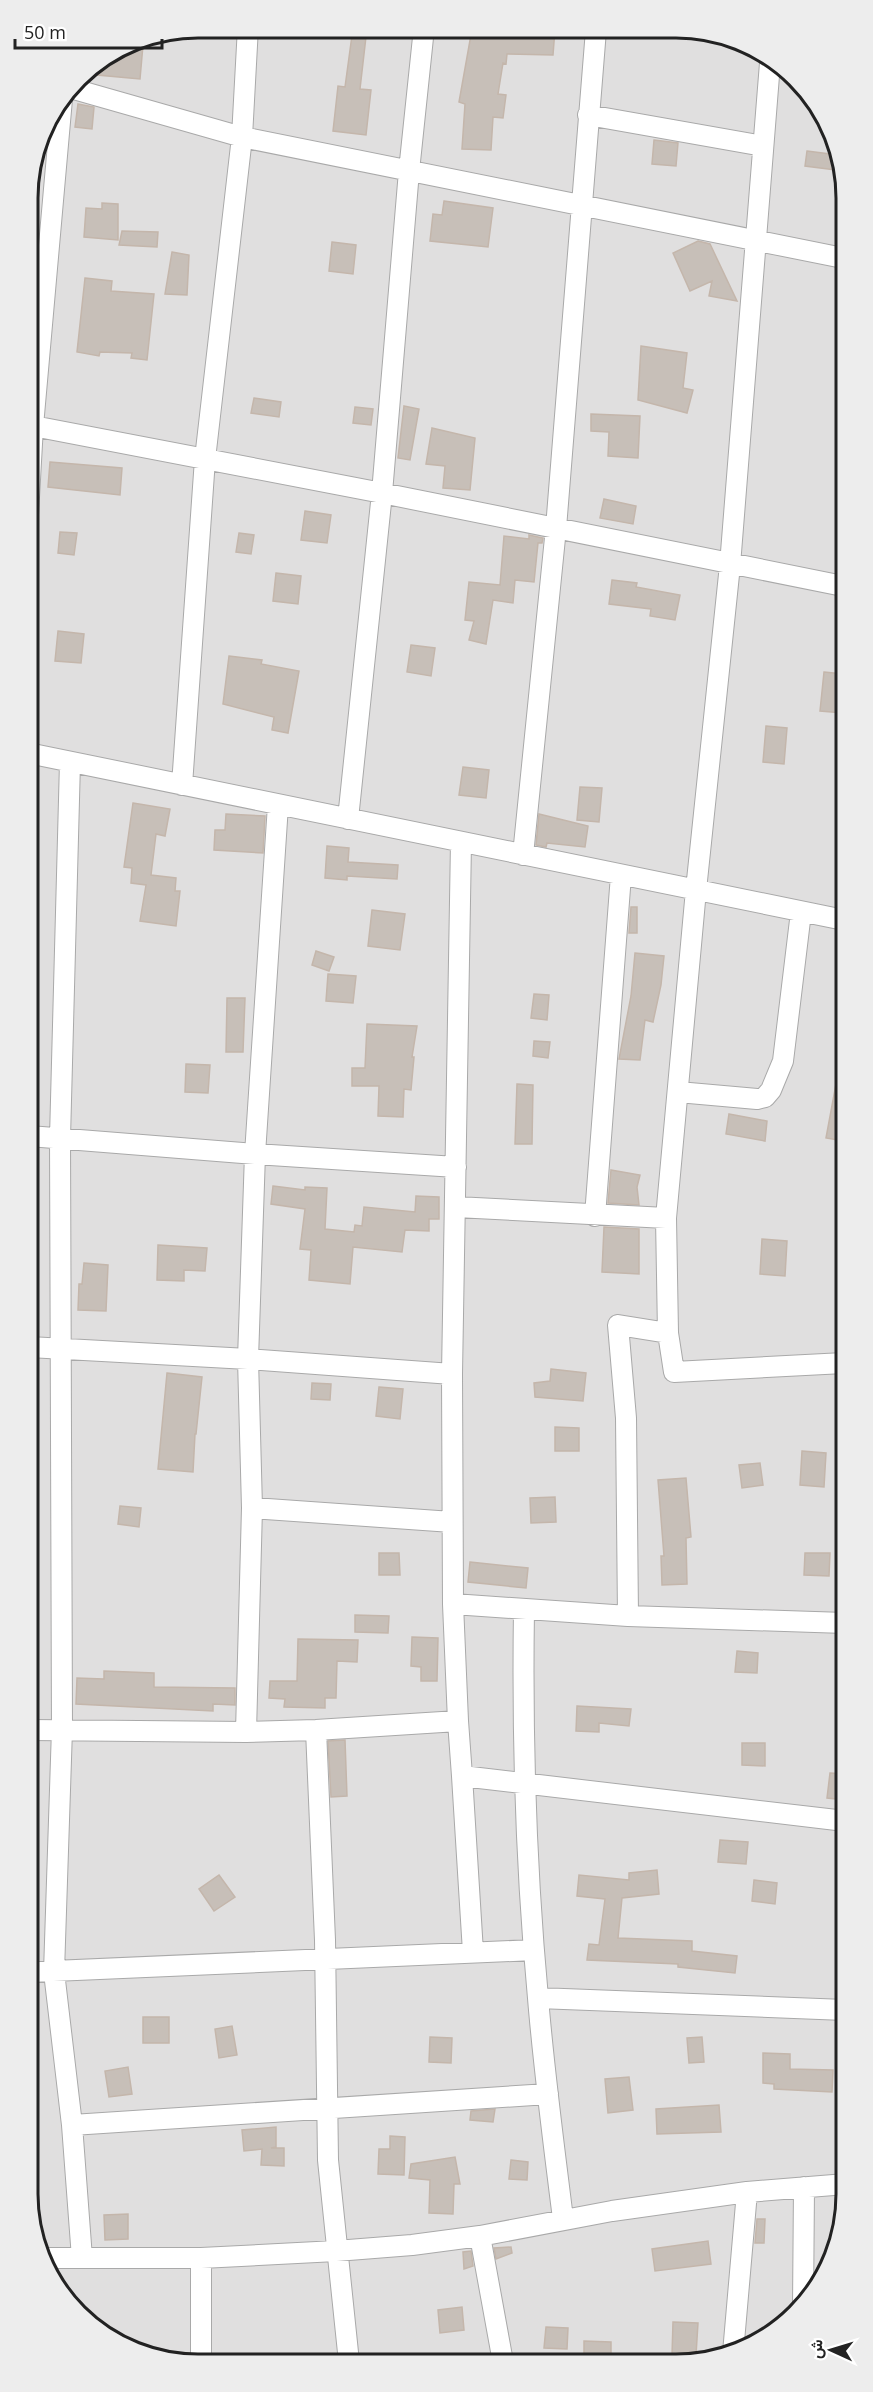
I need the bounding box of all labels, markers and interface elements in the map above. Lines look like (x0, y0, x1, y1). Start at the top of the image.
scale bar (15, 12, 162, 50)
text: 50 m (24, 20, 66, 44)
north arrow (801, 2320, 861, 2380)
text: ش (804, 2339, 828, 2359)

